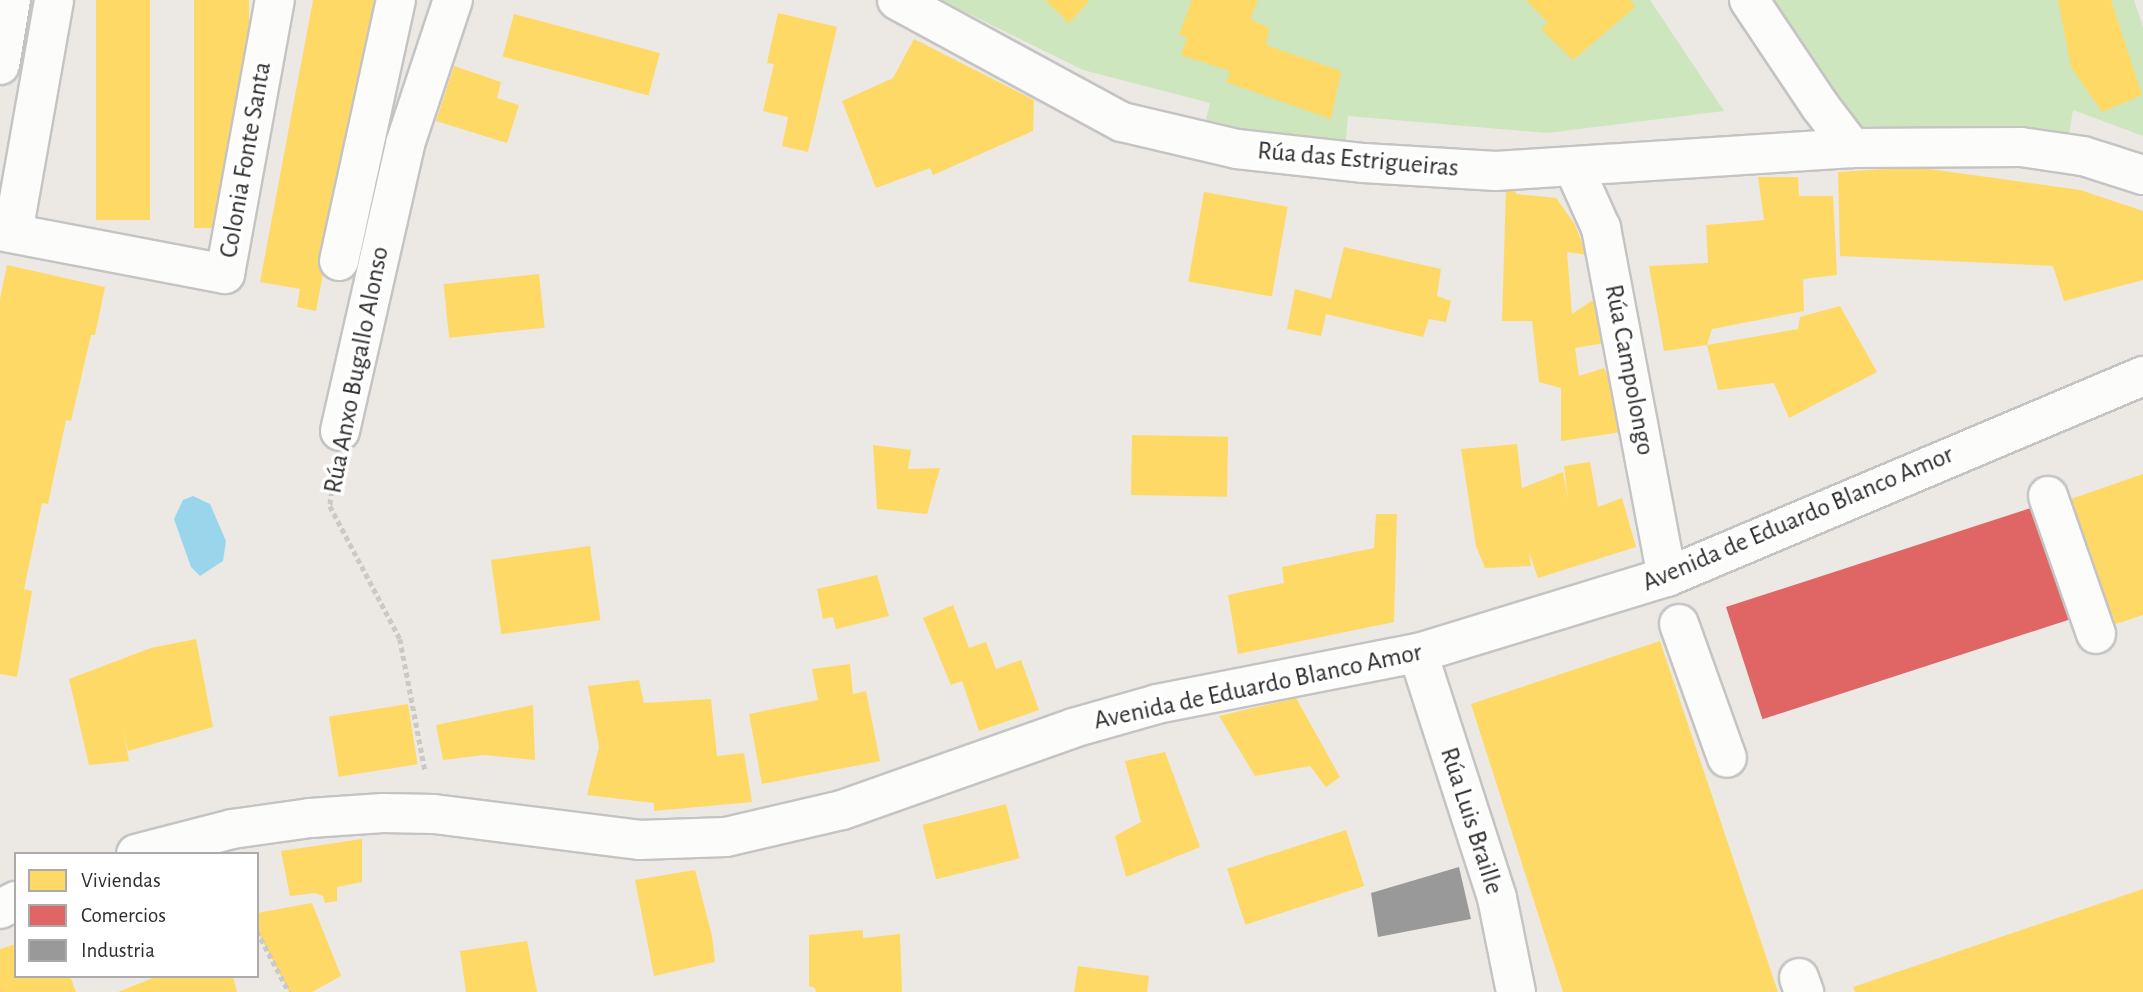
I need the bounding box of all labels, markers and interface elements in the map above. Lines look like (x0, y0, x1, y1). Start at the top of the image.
street label: Colonia Fonte Santa (213, 60, 279, 260)
street label: Rúa das Estrigueiras (1256, 136, 1460, 184)
street label: Rúa Anxo Bugallo Alonso (318, 244, 396, 496)
street label: Rúa Campolongo (1597, 282, 1661, 458)
street label: Avenida de Eduardo Blanco Amor (1638, 439, 1958, 599)
street label: Avenida de Eduardo Blanco Amor (1091, 637, 1425, 737)
street label: Rúa Luis Braille (1433, 744, 1509, 898)
legend (14, 852, 259, 978)
text: Viviendas (81, 870, 161, 891)
text: Comercios (81, 905, 166, 926)
text: Industria (81, 940, 155, 961)

